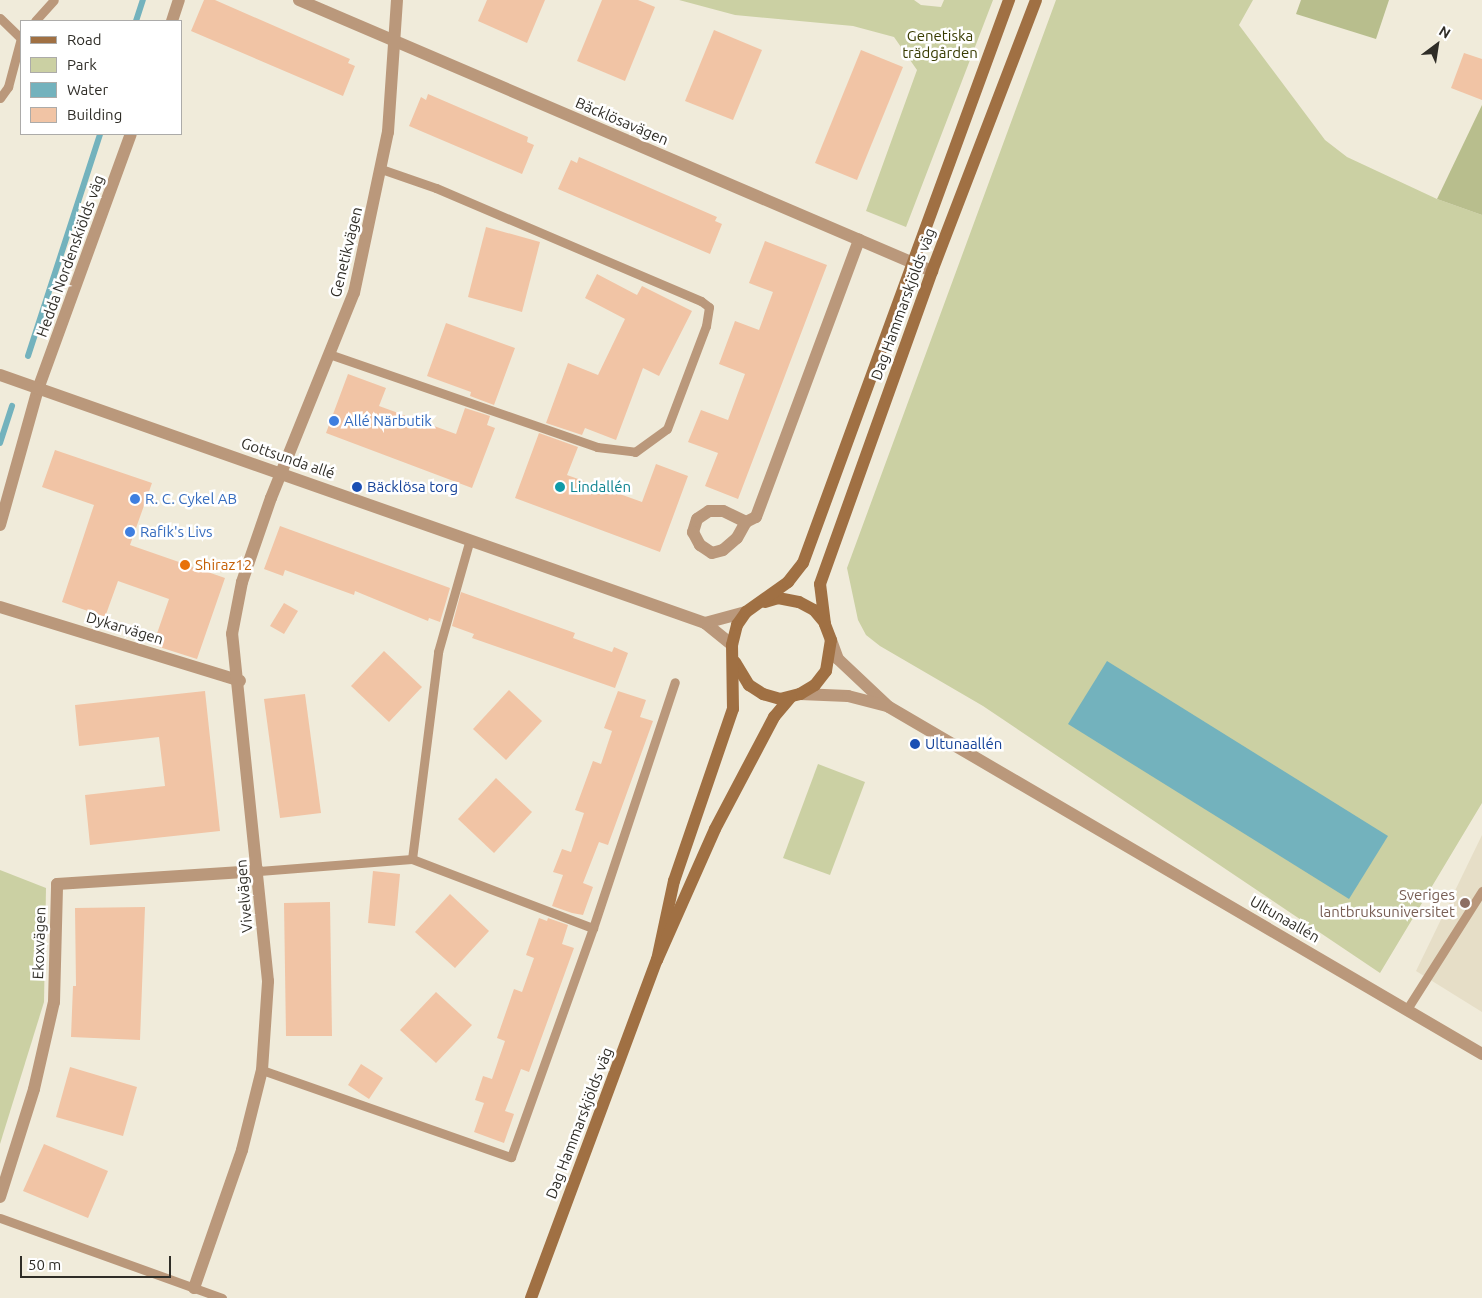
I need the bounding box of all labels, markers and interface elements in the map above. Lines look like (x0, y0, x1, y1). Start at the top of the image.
legend (20, 20, 182, 135)
north arrow (1412, 20, 1462, 70)
text: N (1436, 23, 1453, 42)
park label: Genetiska trädgården (902, 26, 978, 61)
text: Road (67, 31, 102, 48)
text: Park (67, 56, 97, 73)
text: Water (67, 81, 108, 98)
street label: Bäcklösavägen (573, 93, 671, 149)
text: Building (67, 106, 122, 123)
street label: Hedda Nordenskiölds väg (32, 173, 108, 339)
street label: Genetikvägen (326, 205, 366, 299)
street label: Dag Hammarskjölds väg (867, 225, 939, 383)
place label: Allé Närbutik (344, 412, 432, 430)
marker: Allé Närbutik (328, 415, 340, 427)
street label: Gottsunda allé (239, 434, 337, 482)
place label: Bäcklösa torg (367, 478, 458, 496)
place label: Lindallén (570, 478, 631, 496)
marker: Bäcklösa torg (351, 481, 363, 493)
marker: Lindallén (554, 481, 566, 493)
place label: R. C. Cykel AB (145, 490, 237, 508)
marker: R. C. Cykel AB (129, 493, 141, 505)
place label: Rafik's Livs (140, 523, 213, 541)
marker: Rafik's Livs (124, 526, 136, 538)
place label: Shiraz12 (195, 556, 252, 574)
marker: Shiraz12 (179, 559, 191, 571)
street label: Dykarvägen (84, 608, 166, 648)
place label: Ultunaallén (925, 735, 1002, 753)
marker: Ultunaallén (909, 738, 921, 750)
street label: Vivelvägen (232, 859, 256, 933)
place label: Sveriges lantbruksuniversitet (1320, 885, 1455, 920)
street label: Ultunaallén (1247, 892, 1323, 946)
marker: Sveriges lantbruksuniversitet (1459, 897, 1471, 909)
street label: Ekoxvägen (29, 906, 49, 980)
street label: Dag Hammarskjölds väg (542, 1045, 616, 1201)
scale bar (22, 1246, 174, 1278)
text: 50 m (28, 1256, 61, 1273)

